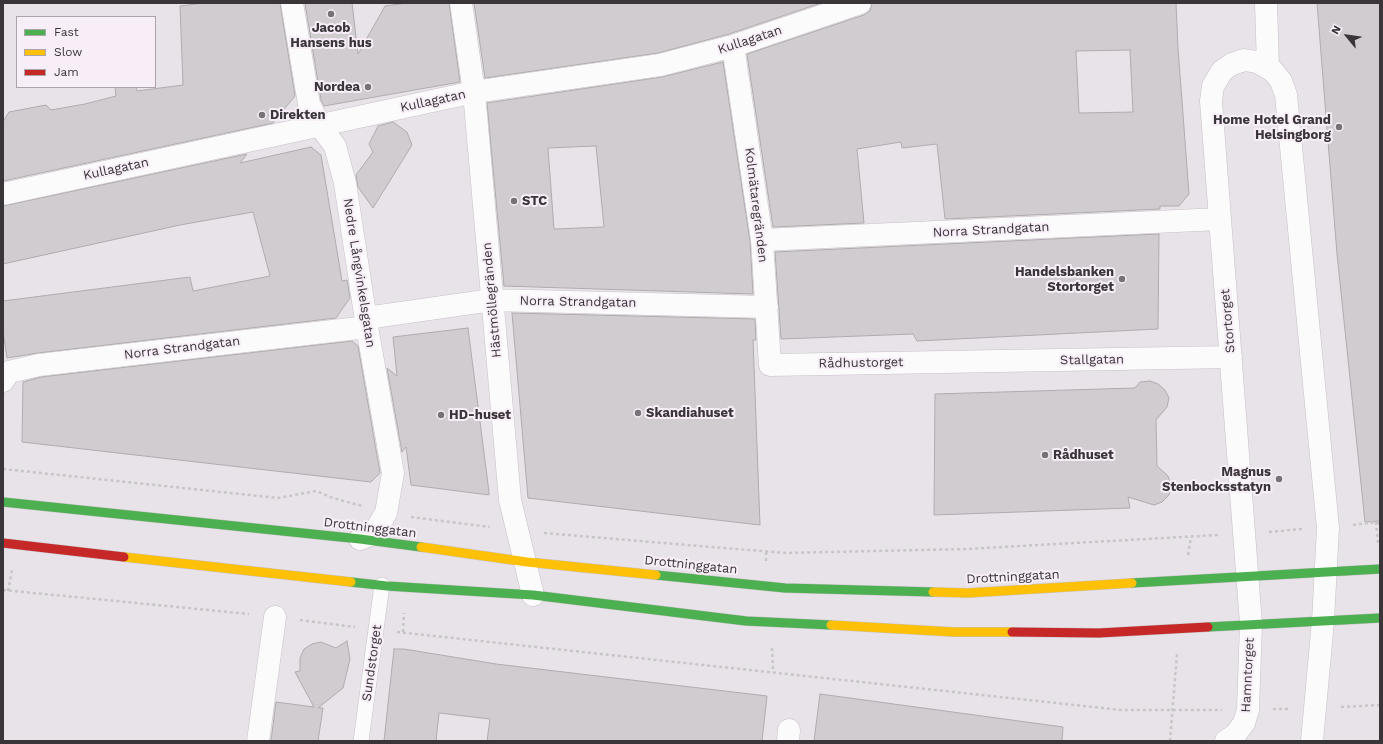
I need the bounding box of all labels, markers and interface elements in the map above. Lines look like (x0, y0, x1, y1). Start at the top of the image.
marker: Jacob Hansens hus (326, 9, 336, 19)
legend (16, 16, 156, 88)
north arrow (1327, 16, 1367, 56)
place label: Jacob Hansens hus (290, 20, 372, 51)
street label: Kullagatan (716, 22, 784, 58)
text: N (1328, 23, 1344, 37)
text: Fast (54, 25, 79, 39)
text: Slow (54, 45, 82, 59)
text: Jam (54, 65, 79, 79)
place label: Nordea (314, 79, 360, 95)
marker: Nordea (363, 82, 373, 92)
street label: Kullagatan (399, 86, 467, 116)
place label: Direkten (270, 107, 325, 123)
marker: Direkten (257, 110, 267, 120)
place label: Home Hotel Grand Helsingborg (1213, 112, 1331, 143)
marker: Home Hotel Grand Helsingborg (1334, 122, 1344, 132)
street label: Kolmätaregränden (741, 147, 771, 263)
street label: Kullagatan (82, 154, 150, 184)
place label: STC (522, 193, 547, 209)
marker: STC (509, 196, 519, 206)
street label: Nedre Långvinkelsgatan (339, 197, 379, 349)
street label: Norra Strandgatan (932, 219, 1050, 241)
street label: Hästmöllegränden (479, 242, 505, 358)
place label: Handelsbanken Stortorget (1015, 264, 1114, 295)
marker: Handelsbanken Stortorget (1117, 274, 1127, 284)
street label: Stortorget (1217, 288, 1239, 354)
street label: Norra Strandgatan (519, 293, 637, 311)
street label: Norra Strandgatan (123, 333, 241, 363)
street label: Stallgatan (1060, 352, 1124, 368)
street label: Rådhustorget (818, 354, 904, 372)
place label: Skandiahuset (646, 405, 734, 421)
place label: HD-huset (449, 407, 511, 423)
marker: Skandiahuset (633, 408, 643, 418)
marker: HD-huset (436, 410, 446, 420)
place label: Rådhuset (1053, 447, 1114, 463)
marker: Rådhuset (1040, 450, 1050, 460)
place label: Magnus Stenbocksstatyn (1162, 464, 1271, 495)
marker: Magnus Stenbocksstatyn (1274, 474, 1284, 484)
street label: Drottninggatan (323, 515, 417, 541)
street label: Drottninggatan (644, 552, 738, 578)
street label: Drottninggatan (966, 567, 1060, 587)
street label: Sundstorget (359, 624, 385, 702)
street label: Hamntorget (1238, 637, 1258, 713)

